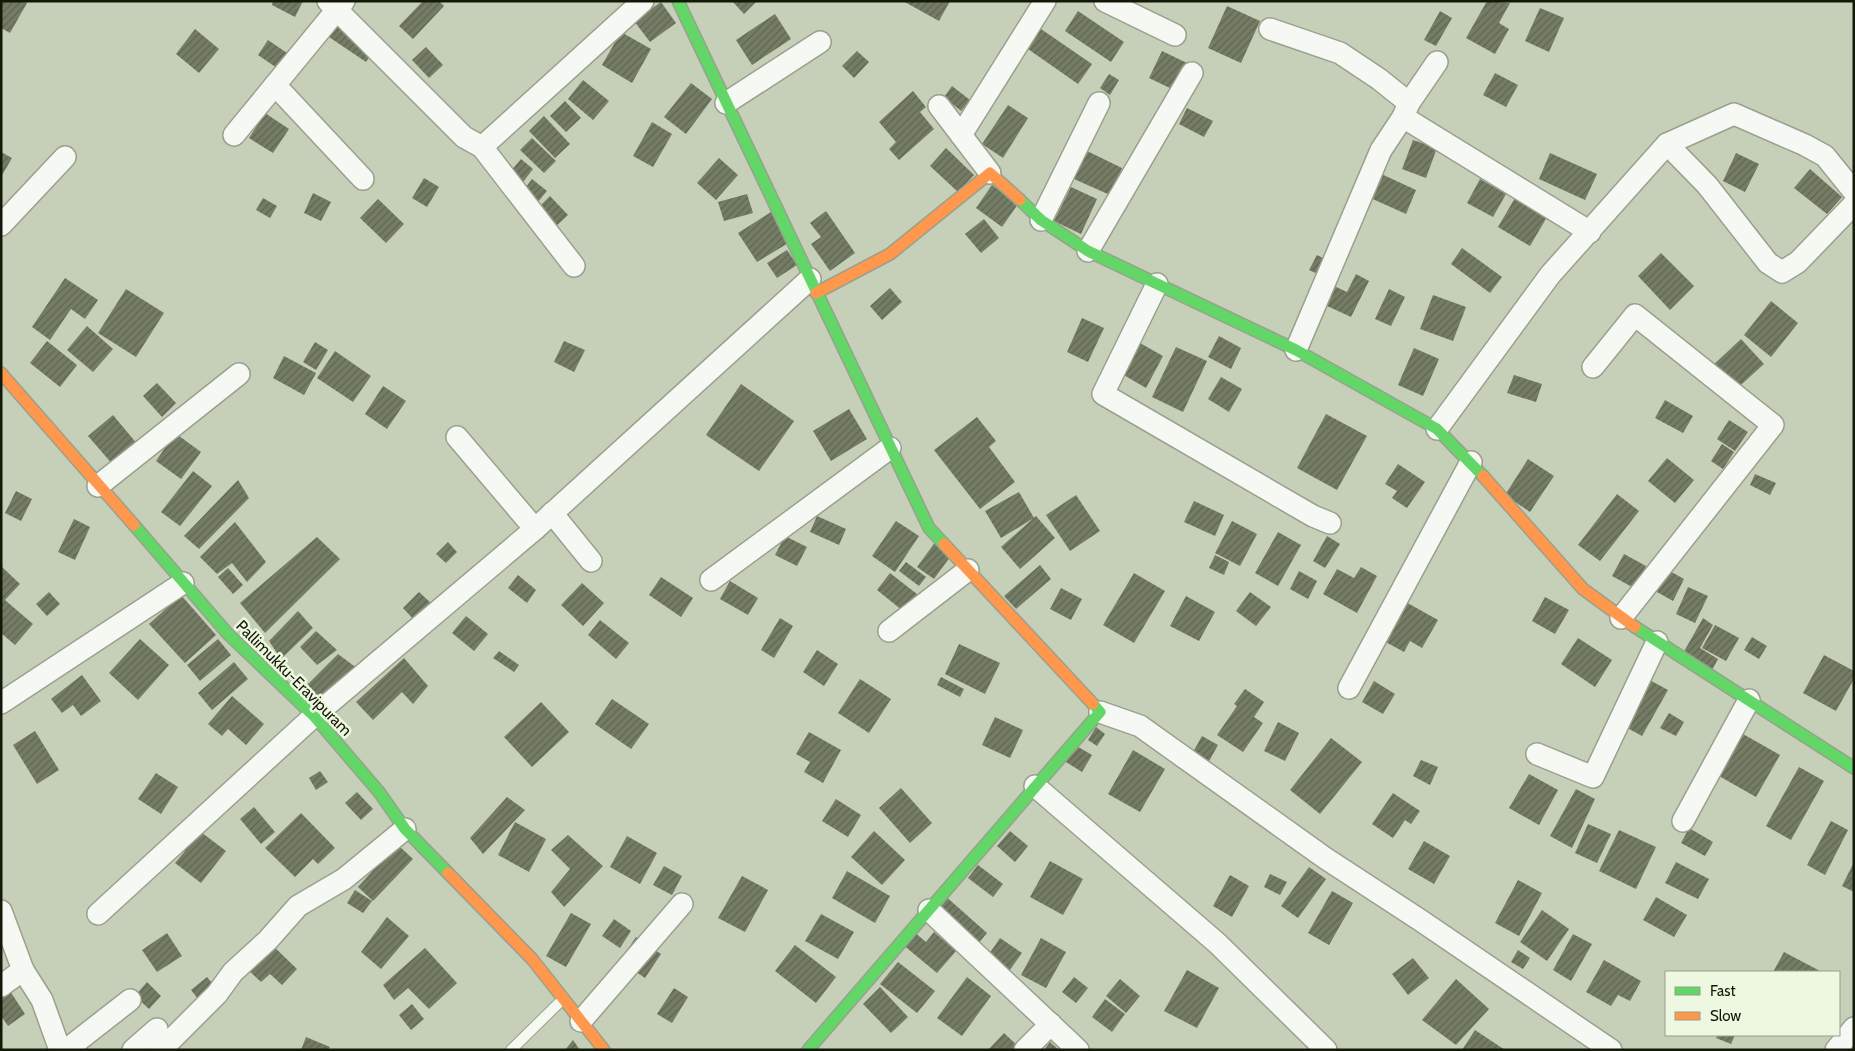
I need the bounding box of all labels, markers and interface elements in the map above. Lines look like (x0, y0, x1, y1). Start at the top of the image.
street label: Pallimukku-Eravipuram (232, 616, 356, 740)
legend (1665, 971, 1840, 1036)
text: Fast (1710, 982, 1735, 1000)
text: Slow (1710, 1007, 1741, 1025)

